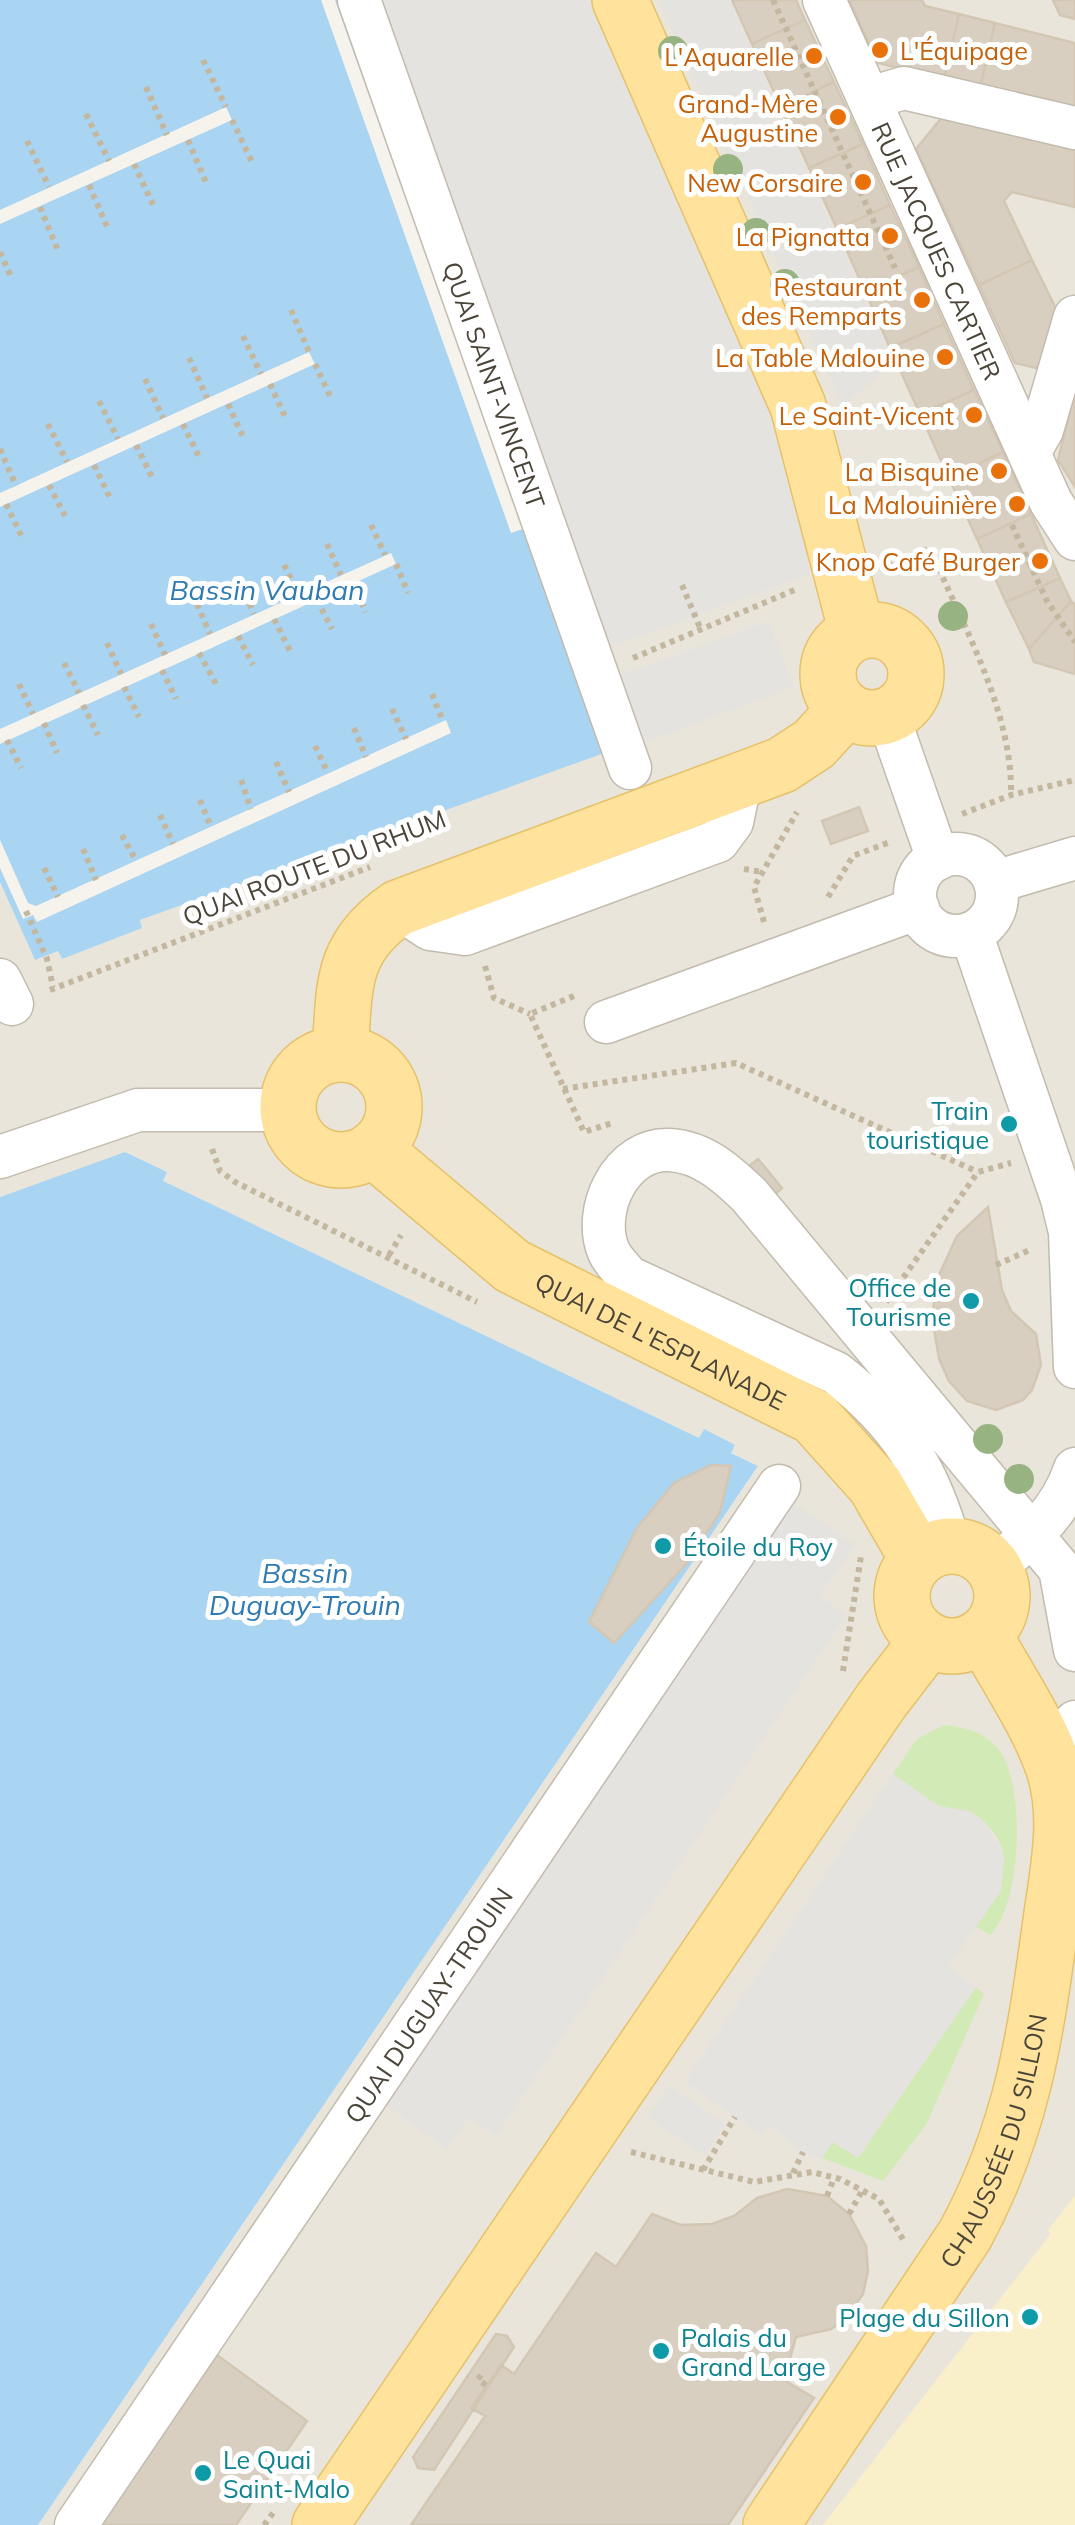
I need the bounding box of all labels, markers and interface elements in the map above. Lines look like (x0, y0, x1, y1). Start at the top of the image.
place label: L'Équipage (900, 35, 1028, 66)
marker: L'Équipage (869, 39, 891, 61)
place label: L'Aquarelle (664, 41, 794, 72)
marker: L'Aquarelle (803, 45, 825, 67)
place label: Grand-Mère Augustine (678, 88, 818, 148)
marker: Grand-Mère Augustine (827, 106, 849, 128)
street label: RUE JACQUES CARTIER (866, 117, 1009, 384)
place label: New Corsaire (687, 167, 843, 198)
marker: New Corsaire (852, 171, 874, 193)
place label: La Pignatta (736, 221, 870, 252)
marker: La Pignatta (879, 225, 901, 247)
street label: QUAI SAINT-VINCENT (437, 257, 553, 512)
place label: Restaurant des Remparts (741, 271, 902, 331)
marker: Restaurant des Remparts (911, 289, 933, 311)
place label: La Table Malouine (715, 342, 925, 373)
marker: La Table Malouine (934, 346, 956, 368)
place label: Le Saint-Vicent (779, 400, 954, 431)
marker: Le Saint-Vicent (963, 404, 985, 426)
place label: La Bisquine (845, 456, 979, 487)
marker: La Bisquine (988, 460, 1010, 482)
place label: La Malouinière (828, 489, 997, 520)
marker: La Malouinière (1006, 493, 1028, 515)
place label: Knop Café Burger (816, 546, 1020, 577)
marker: Knop Café Burger (1029, 550, 1051, 572)
water label: Bassin Vauban (170, 572, 364, 607)
street label: QUAI ROUTE DU RHUM (178, 802, 450, 932)
place label: Train touristique (867, 1095, 989, 1155)
marker: Train touristique (998, 1113, 1020, 1135)
street label: QUAI DE L'ESPLANADE (530, 1265, 791, 1416)
place label: Office de Tourisme (846, 1272, 951, 1332)
marker: Office de Tourisme (960, 1290, 982, 1312)
place label: Étoile du Roy (683, 1531, 833, 1562)
marker: Étoile du Roy (652, 1535, 674, 1557)
water label: Bassin Duguay-Trouin (209, 1555, 401, 1622)
street label: QUAI DUGUAY-TROUIN (337, 1881, 519, 2129)
street label: CHAUSSÉE DU SILLON (932, 2011, 1053, 2273)
place label: Plage du Sillon (839, 2302, 1010, 2333)
marker: Plage du Sillon (1019, 2306, 1041, 2328)
place label: Palais du Grand Large (681, 2322, 826, 2382)
marker: Palais du Grand Large (650, 2340, 672, 2362)
place label: Le Quai Saint-Malo (223, 2444, 350, 2504)
marker: Le Quai Saint-Malo (192, 2462, 214, 2484)

